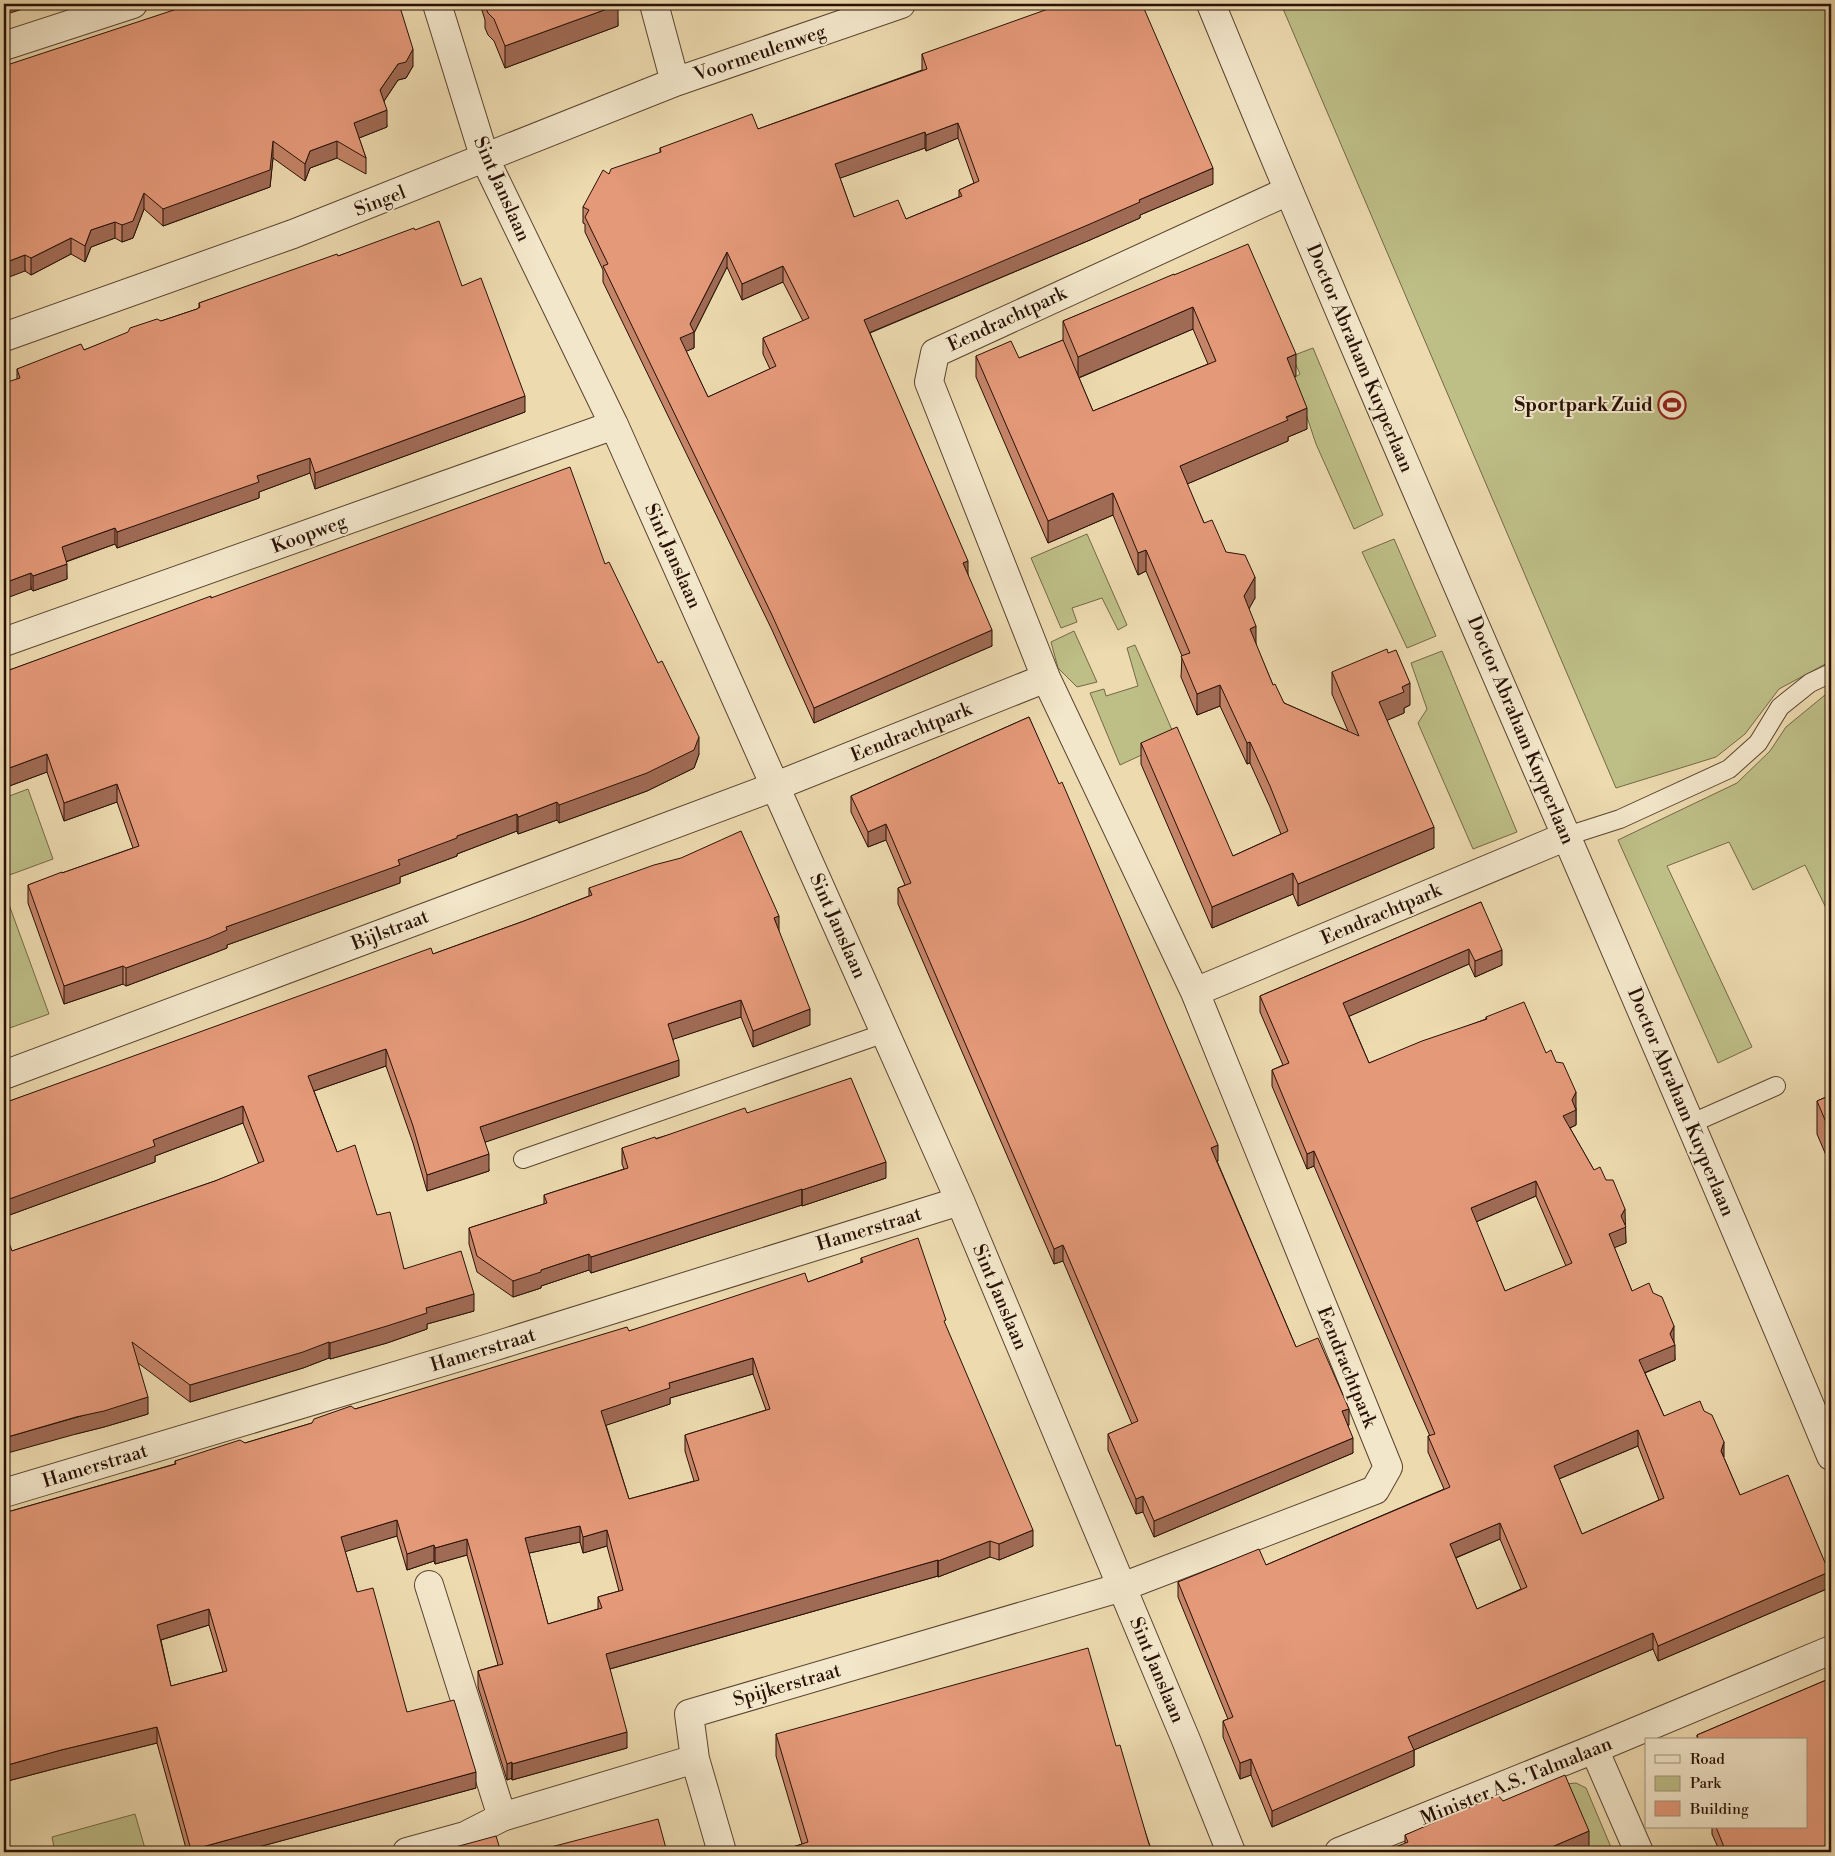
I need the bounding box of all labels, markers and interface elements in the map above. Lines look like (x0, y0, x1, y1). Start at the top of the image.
street label: Voormeulenweg (690, 19, 829, 87)
street label: Sint Janslaan (468, 133, 536, 245)
street label: Singel (351, 180, 410, 222)
street label: Doctor Abraham Kuyperlaan (1301, 240, 1419, 476)
street label: Eendrachtpark (944, 280, 1071, 357)
sports icon: Sportpark Zuid (1657, 390, 1687, 420)
place label: Sportpark Zuid (1514, 393, 1653, 417)
street label: Sint Janslaan (639, 500, 707, 612)
street label: Koopweg (268, 509, 350, 559)
street label: Doctor Abraham Kuyperlaan (1462, 612, 1580, 848)
street label: Eendrachtpark (847, 696, 976, 767)
street label: Sint Janslaan (804, 870, 872, 982)
street label: Eendrachtpark (1317, 877, 1446, 950)
street label: Bijlstraat (347, 904, 432, 956)
street label: Doctor Abraham Kuyperlaan (1622, 984, 1740, 1220)
street label: Hamerstraat (814, 1202, 925, 1256)
street label: Sint Janslaan (967, 1240, 1033, 1354)
street label: Eendrachtpark (1312, 1303, 1383, 1432)
street label: Hamerstraat (428, 1323, 539, 1377)
street label: Hamerstraat (40, 1439, 151, 1493)
street label: Sint Janslaan (1124, 1613, 1190, 1727)
street label: Spijkerstraat (730, 1658, 844, 1712)
street label: Minister A.S. Talmalaan (1417, 1732, 1615, 1830)
legend (1645, 1738, 1808, 1828)
text: Road (1690, 1750, 1725, 1769)
text: Park (1690, 1774, 1722, 1793)
text: Building (1689, 1800, 1749, 1819)

